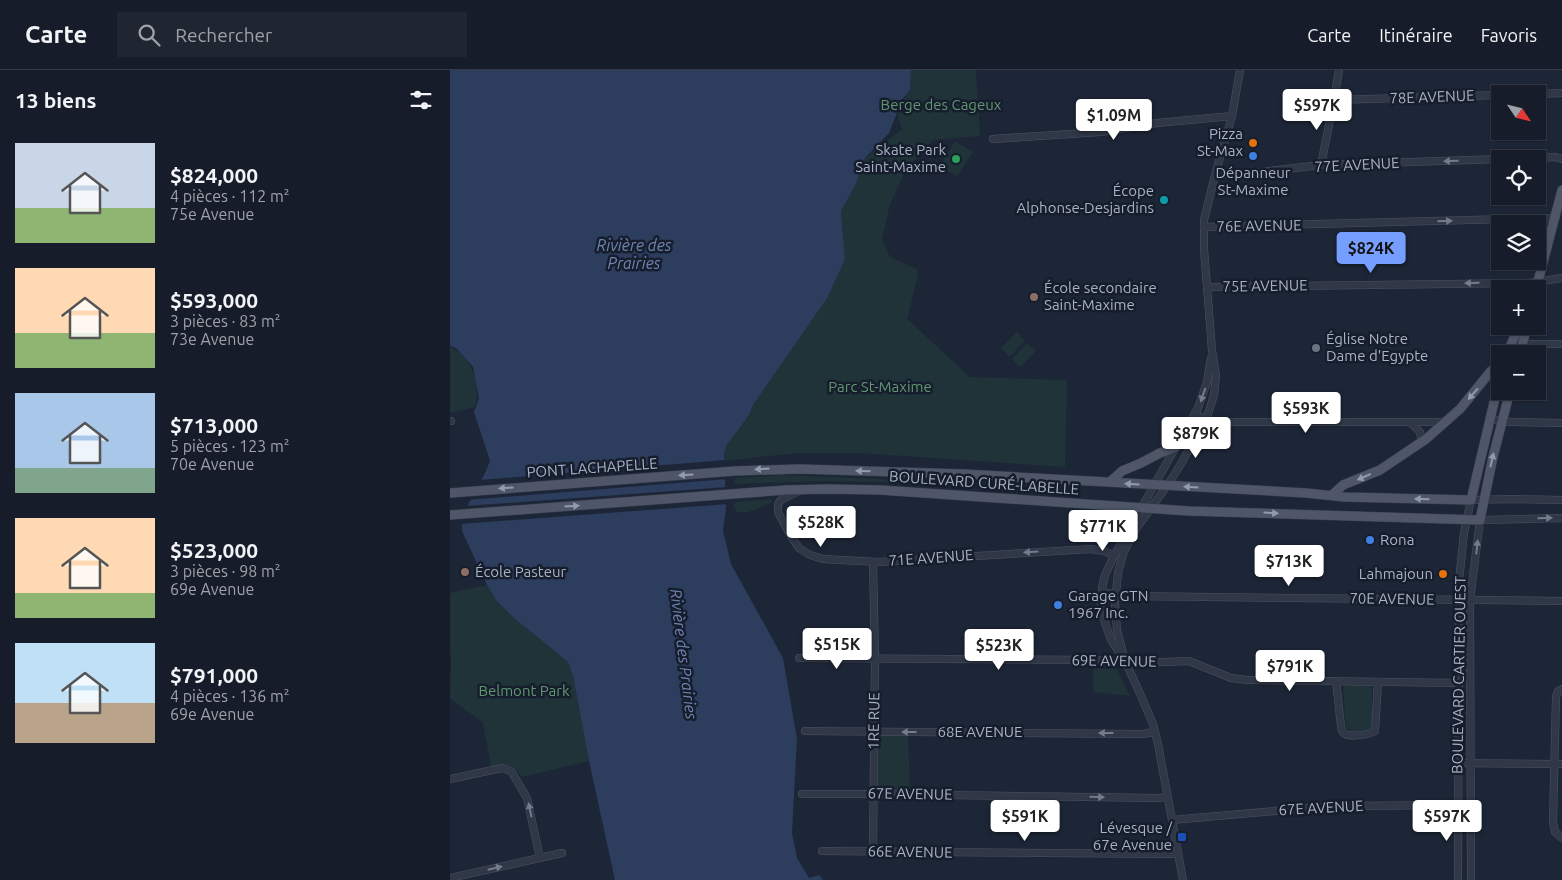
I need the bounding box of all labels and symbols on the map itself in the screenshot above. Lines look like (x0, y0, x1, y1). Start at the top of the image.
north arrow (1491, 85, 1546, 140)
street label: 78E AVENUE (1389, 87, 1475, 106)
pin: $597K (1282, 88, 1352, 131)
park label: Berge des Cageux (881, 96, 1002, 113)
pin: $1.09M (1073, 98, 1155, 141)
place label: Pizza St-Max (1197, 125, 1243, 159)
marker: Pizza St-Max (1247, 137, 1259, 149)
place label: Skate Park Saint-Maxime (855, 141, 946, 175)
marker: Dépanneur St-Maxime (1247, 150, 1259, 162)
marker: Skate Park Saint-Maxime (950, 153, 962, 165)
street label: 77E AVENUE (1314, 154, 1400, 175)
one-way arrow (1443, 157, 1459, 165)
place label: Dépanneur St-Maxime (1215, 164, 1291, 198)
place label: Écope Alphonse-Desjardins (1017, 182, 1154, 216)
marker: Écope Alphonse-Desjardins (1158, 194, 1170, 206)
street label: 76E AVENUE (1216, 216, 1302, 235)
one-way arrow (1437, 217, 1453, 225)
pin: $824K (1336, 232, 1406, 274)
water label: Rivière des Prairies (597, 236, 672, 272)
street label: 75E AVENUE (1222, 276, 1308, 295)
place label: École secondaire Saint-Maxime (1044, 279, 1157, 313)
one-way arrow (1464, 279, 1480, 287)
marker: École secondaire Saint-Maxime (1028, 291, 1040, 303)
place label: Église Notre Dame d'Egypte (1326, 330, 1428, 364)
marker: Église Notre Dame d'Egypte (1310, 342, 1322, 354)
park label: Parc St-Maxime (828, 378, 932, 395)
one-way arrow (1468, 387, 1479, 400)
one-way arrow (1199, 388, 1207, 403)
pin: $593K (1271, 392, 1341, 434)
pin: $879K (1161, 416, 1231, 459)
one-way arrow (1488, 453, 1496, 468)
street label: PONT LACHAPELLE (526, 454, 658, 481)
one-way arrow (754, 466, 770, 474)
one-way arrow (855, 466, 871, 474)
street label: BOULEVARD CURÉ-LABELLE (889, 467, 1080, 498)
one-way arrow (678, 471, 694, 479)
one-way arrow (1357, 474, 1371, 482)
one-way arrow (1124, 479, 1140, 487)
one-way arrow (1183, 482, 1199, 490)
one-way arrow (498, 485, 514, 493)
one-way arrow (1414, 495, 1430, 503)
one-way arrow (564, 502, 580, 510)
pin: $528K (786, 506, 856, 548)
pin: $771K (1068, 510, 1138, 552)
one-way arrow (1263, 510, 1279, 518)
one-way arrow (1537, 514, 1553, 522)
place label: Rona (1380, 531, 1414, 548)
marker: Rona (1364, 534, 1376, 546)
one-way arrow (1473, 538, 1481, 554)
pin: $713K (1254, 544, 1324, 587)
street label: 71E AVENUE (888, 546, 974, 569)
one-way arrow (1023, 548, 1039, 556)
place label: École Pasteur (475, 563, 567, 580)
place label: Lahmajoun (1359, 565, 1433, 582)
marker: École Pasteur (459, 566, 471, 578)
marker: Lahmajoun (1437, 568, 1449, 580)
street label: BOULEVARD CARTIER OUEST (1448, 575, 1469, 774)
place label: Garage GTN 1967 Inc. (1068, 587, 1148, 621)
water label: Rivière des Prairies (667, 588, 701, 721)
street label: 70E AVENUE (1349, 589, 1435, 608)
marker: Garage GTN 1967 Inc. (1052, 599, 1064, 611)
pin: $515K (802, 628, 872, 670)
pin: $523K (964, 628, 1034, 671)
pin: $791K (1255, 650, 1325, 692)
street label: 69E AVENUE (1071, 651, 1157, 670)
park label: Belmont Park (478, 682, 570, 699)
street label: 1RE RUE (864, 692, 883, 750)
street label: 68E AVENUE (937, 723, 1023, 740)
one-way arrow (900, 728, 916, 736)
one-way arrow (1098, 729, 1114, 737)
street label: 67E AVENUE (867, 784, 953, 803)
one-way arrow (1089, 794, 1105, 802)
street label: 67E AVENUE (1278, 797, 1364, 818)
pin: $591K (990, 800, 1060, 842)
pin: $597K (1412, 800, 1482, 842)
one-way arrow (526, 803, 534, 818)
place label: Lévesque / 67e Avenue (1093, 819, 1172, 853)
marker: Lévesque / 67e Avenue (1176, 831, 1188, 843)
street label: 66E AVENUE (867, 842, 953, 861)
one-way arrow (488, 864, 503, 872)

